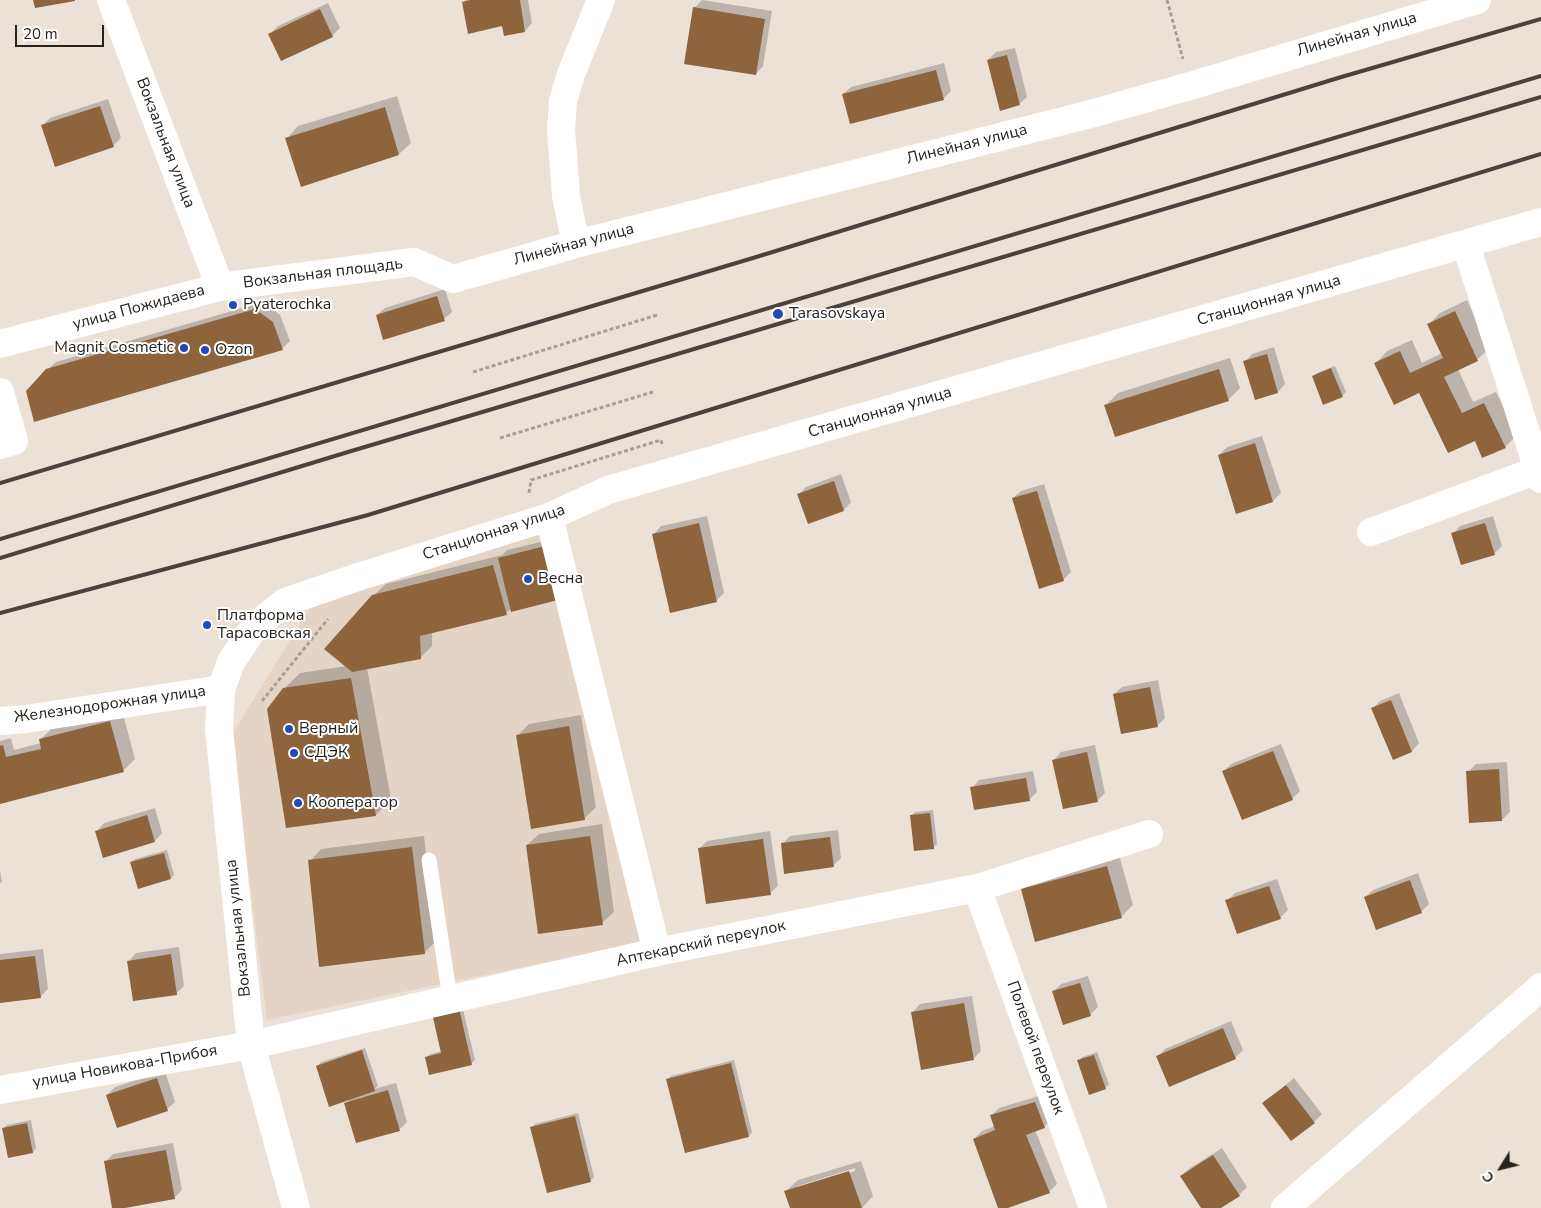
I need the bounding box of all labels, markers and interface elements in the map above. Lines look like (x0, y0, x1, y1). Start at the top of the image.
street label: Линейная улица (1295, 9, 1419, 61)
scale bar (18, 15, 106, 47)
text: 20 m (23, 24, 58, 44)
street label: Вокзальная улица (131, 75, 199, 211)
street label: Линейная улица (905, 121, 1029, 169)
street label: Линейная улица (512, 220, 636, 270)
street label: Вокзальная площадь (242, 255, 404, 293)
street label: Станционная улица (1195, 271, 1343, 331)
street label: улица Пожидаева (71, 281, 207, 335)
place label: Pyaterochka (243, 295, 331, 315)
marker: Pyaterochka (227, 299, 239, 311)
place label: Tarasovskaya (789, 304, 885, 324)
marker: Tarasovskaya (771, 307, 785, 321)
place label: Magnit Cosmetic (54, 338, 174, 358)
place label: Ozon (215, 340, 253, 360)
marker: Magnit Cosmetic (178, 342, 190, 354)
marker: Ozon (199, 344, 211, 356)
street label: Станционная улица (806, 383, 954, 443)
street label: Станционная улица (420, 501, 568, 565)
place label: Весна (538, 569, 583, 589)
marker: Весна (522, 573, 534, 585)
place label: Платформа Тарасовская (217, 606, 311, 644)
marker: Платформа Тарасовская (201, 619, 213, 631)
street label: Железнодорожная улица (13, 682, 207, 728)
place label: Верный (299, 719, 358, 739)
marker: Верный (283, 723, 295, 735)
place label: СДЭК (304, 743, 348, 763)
marker: СДЭК (288, 747, 300, 759)
place label: Кооператор (308, 793, 398, 813)
marker: Кооператор (292, 797, 304, 809)
street label: Вокзальная улица (222, 858, 256, 998)
street label: Аптекарский переулок (615, 917, 787, 971)
street label: Полевой переулок (1002, 979, 1068, 1117)
street label: улица Новикова-Прибоя (31, 1041, 219, 1093)
north arrow (1476, 1143, 1526, 1193)
text: С (1478, 1168, 1499, 1187)

